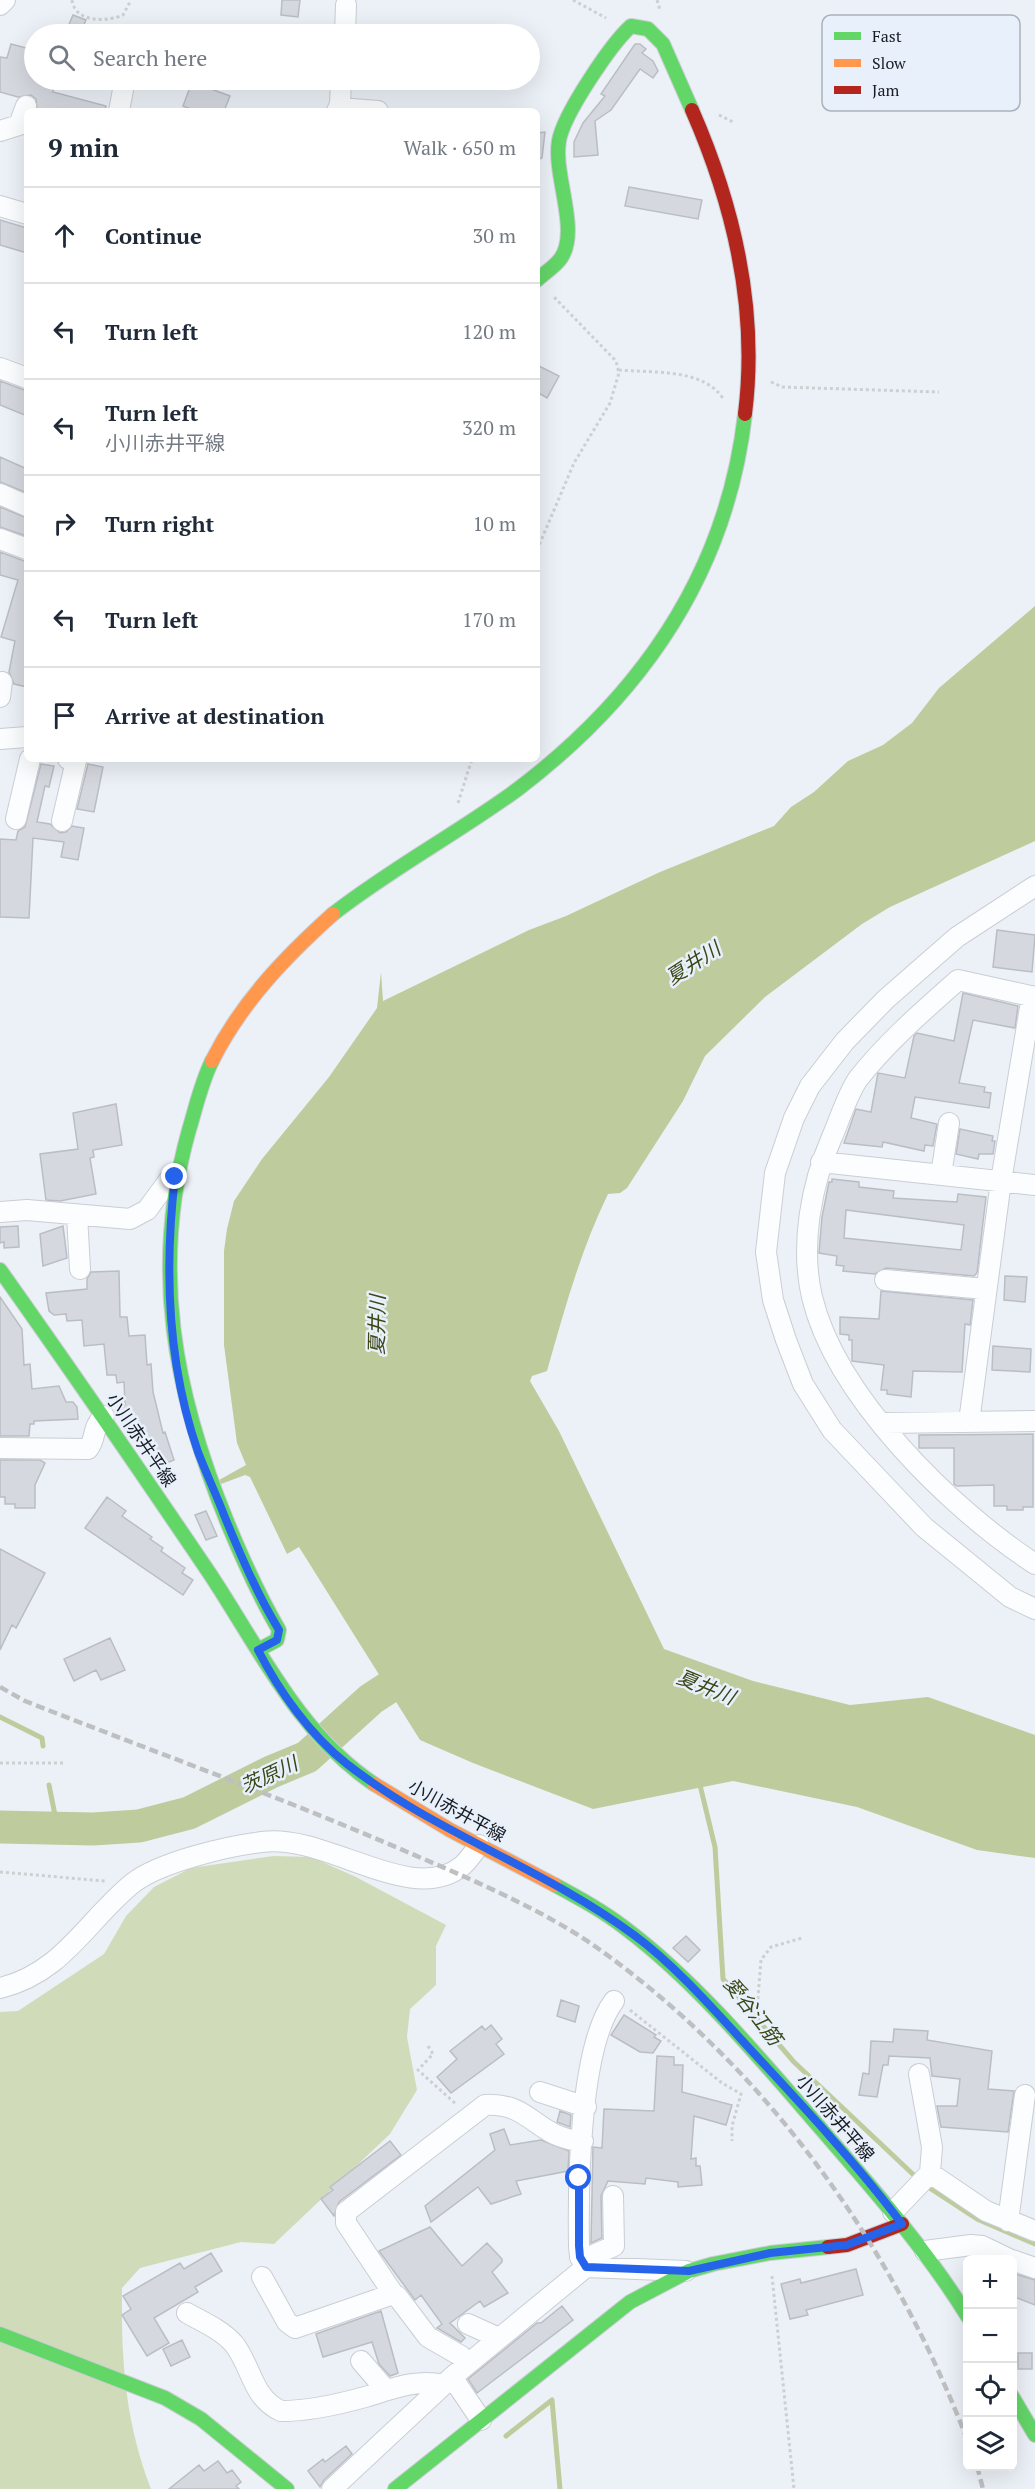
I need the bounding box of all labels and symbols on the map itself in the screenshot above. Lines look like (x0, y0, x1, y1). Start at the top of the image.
legend (822, 15, 1020, 111)
text: Fast (872, 25, 902, 47)
text: Slow (872, 52, 906, 74)
text: Jam (872, 79, 900, 101)
water label: 夏井川 (660, 934, 727, 990)
route end (161, 1163, 187, 1189)
water label: 夏井川 (362, 1293, 391, 1355)
street label: 小川赤井平線 (102, 1388, 182, 1491)
water label: 夏井川 (673, 1663, 741, 1711)
water label: 茨原川 (236, 1749, 303, 1799)
street label: 小川赤井平線 (404, 1773, 511, 1847)
water label: 愛谷江筋 (718, 1971, 791, 2053)
street label: 小川赤井平線 (791, 2069, 880, 2166)
route start (565, 2164, 591, 2190)

